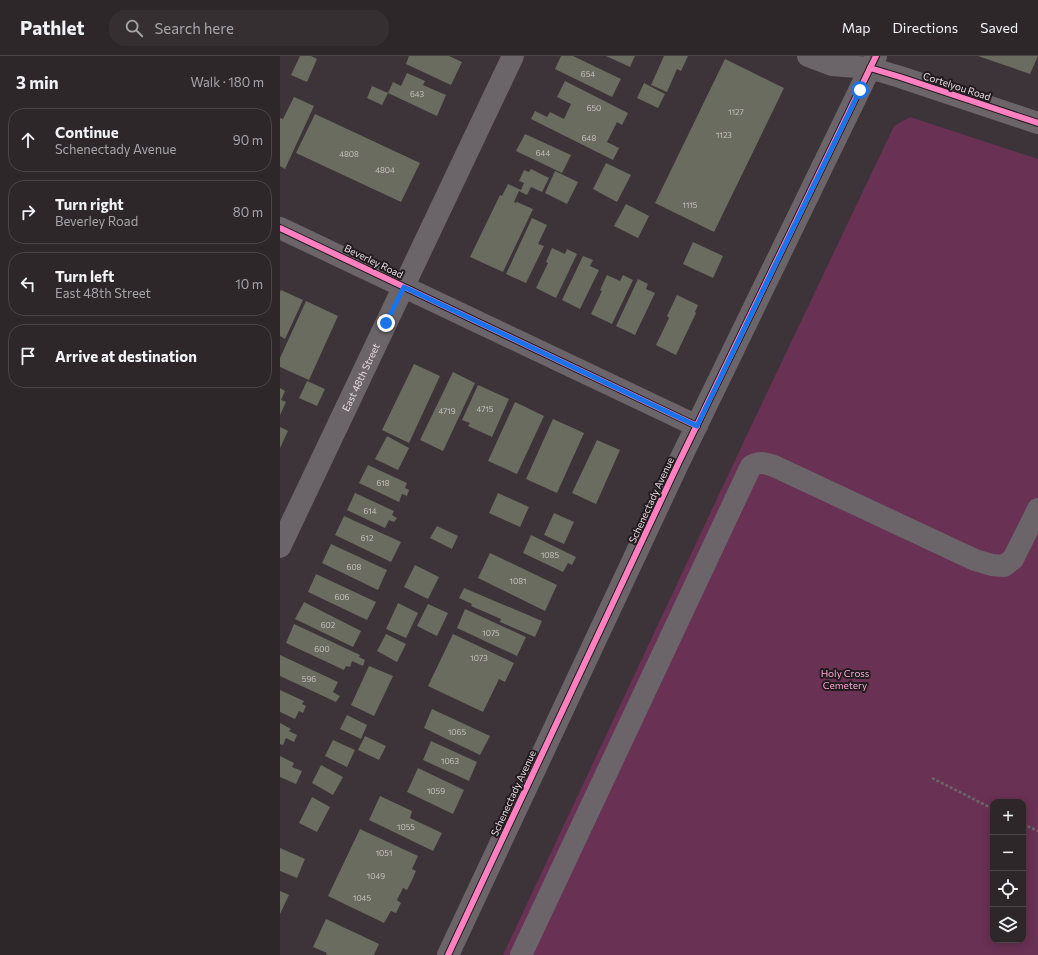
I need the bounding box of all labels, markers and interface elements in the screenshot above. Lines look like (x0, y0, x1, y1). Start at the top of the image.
search box (109, 10, 389, 46)
text: Pathlet (20, 16, 85, 39)
icon: search (123, 17, 145, 39)
text: Search here (155, 19, 234, 37)
text: Map (842, 19, 871, 36)
text: Directions (893, 19, 958, 36)
text: Saved (980, 19, 1018, 36)
house number: 654 (581, 69, 595, 79)
street label: Cortelyou Road (922, 69, 993, 103)
text: 3 min (16, 72, 59, 93)
text: Walk · 180 m (190, 74, 264, 90)
route start (851, 81, 869, 99)
house number: 643 (410, 89, 425, 99)
house number: 650 (587, 103, 601, 113)
house number: 1127 (728, 107, 744, 117)
text: Continue (55, 123, 119, 141)
icon: ahead (17, 129, 39, 151)
house number: 1123 (716, 130, 732, 140)
text: 90 m (233, 132, 263, 148)
house number: 648 (582, 133, 596, 143)
text: Schenectady Avenue (55, 141, 176, 157)
house number: 644 (536, 148, 550, 158)
house number: 4808 (339, 149, 359, 159)
house number: 4804 (375, 165, 395, 175)
text: Turn right (55, 195, 124, 213)
house number: 1115 (683, 200, 698, 210)
icon: right (17, 201, 39, 223)
text: 80 m (233, 204, 263, 220)
text: Beverley Road (55, 213, 138, 229)
street label: Beverley Road (343, 242, 406, 281)
text: Turn left (55, 267, 114, 285)
icon: left (17, 273, 39, 295)
text: 10 m (235, 276, 263, 292)
text: East 48th Street (55, 285, 151, 301)
route end (377, 314, 395, 332)
street label: East 48th Street (339, 341, 382, 413)
icon: arrive (17, 345, 39, 367)
text: Arrive at destination (55, 347, 197, 365)
house number: 4715 (477, 404, 494, 414)
house number: 4719 (438, 406, 456, 416)
street label: Schenectady Avenue (626, 455, 676, 545)
house number: 618 (376, 478, 390, 488)
house number: 614 (363, 506, 377, 516)
house number: 612 (361, 533, 374, 543)
house number: 1085 (541, 550, 559, 560)
house number: 608 (347, 562, 362, 572)
house number: 1081 (510, 576, 526, 586)
house number: 606 (335, 592, 350, 602)
house number: 602 (321, 620, 336, 630)
house number: 1075 (482, 628, 500, 638)
house number: 600 (314, 644, 330, 654)
house number: 1073 (470, 653, 488, 663)
park label: Holy Cross Cemetery (821, 667, 870, 691)
house number: 596 (302, 674, 316, 684)
house number: 1065 (448, 727, 466, 737)
street label: Schenectady Avenue (488, 748, 538, 838)
house number: 1063 (441, 756, 459, 766)
house number: 1059 (427, 786, 445, 796)
map controls (990, 799, 1026, 943)
button: + (990, 799, 1026, 835)
house number: 1055 (397, 822, 415, 832)
button: − (990, 835, 1026, 871)
house number: 1051 (376, 848, 392, 858)
house number: 1049 (367, 871, 385, 881)
button: locate (990, 871, 1026, 907)
house number: 1045 (353, 893, 371, 903)
button: layers (990, 907, 1026, 943)

